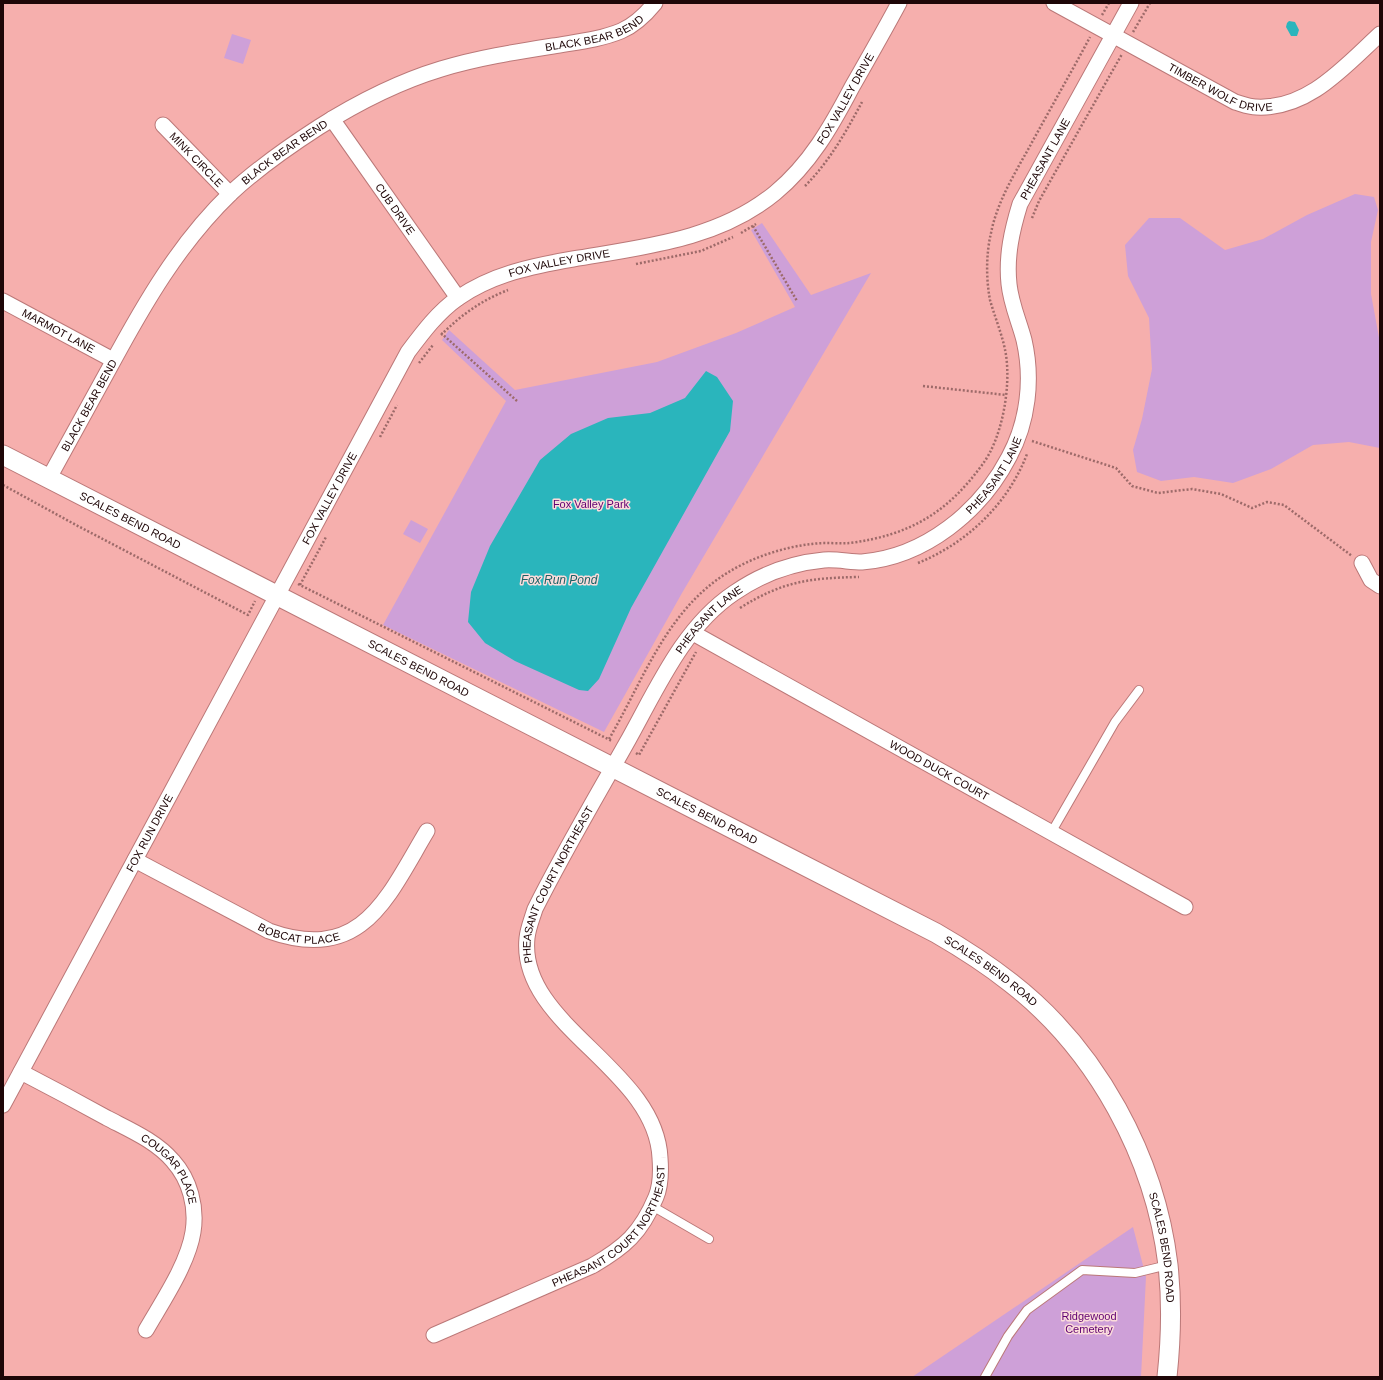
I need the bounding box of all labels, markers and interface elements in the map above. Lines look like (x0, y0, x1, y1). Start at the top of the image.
street label: BLACK BEAR BEND (544, 13, 646, 53)
street label: FOX VALLEY DRIVE (814, 51, 876, 147)
street label: TIMBER WOLF DRIVE (1166, 61, 1273, 113)
street label: PHEASANT LANE (1018, 116, 1072, 202)
street label: BLACK BEAR BEND (239, 117, 330, 187)
street label: MINK CIRCLE (167, 130, 225, 189)
street label: CUB DRIVE (373, 181, 417, 237)
street label: FOX VALLEY DRIVE (507, 247, 611, 279)
street label: MARMOT LANE (20, 306, 97, 355)
street label: BLACK BEAR BEND (59, 357, 119, 453)
street label: PHEASANT LANE (963, 435, 1024, 516)
street label: FOX VALLEY DRIVE (300, 450, 359, 546)
street label: SCALES BEND ROAD (78, 489, 183, 551)
park label: Fox Valley Park (553, 498, 630, 510)
water label: Fox Run Pond (521, 573, 598, 587)
street label: PHEASANT LANE (673, 583, 745, 656)
street label: SCALES BEND ROAD (366, 637, 471, 699)
street label: WOOD DUCK COURT (888, 738, 991, 803)
street label: SCALES BEND ROAD (654, 785, 760, 847)
street label: FOX RUN DRIVE (124, 792, 175, 874)
street label: PHEASANT COURT NORTHEAST (521, 804, 596, 964)
street label: BOBCAT PLACE (256, 920, 341, 946)
street label: SCALES BEND ROAD (942, 933, 1040, 1008)
street label: COUGAR PLACE (139, 1131, 199, 1205)
street label: PHEASANT COURT NORTHEAST (550, 1165, 667, 1289)
street label: SCALES BEND ROAD (1147, 1191, 1176, 1303)
park label: Ridgewood Cemetery (1061, 1310, 1117, 1335)

